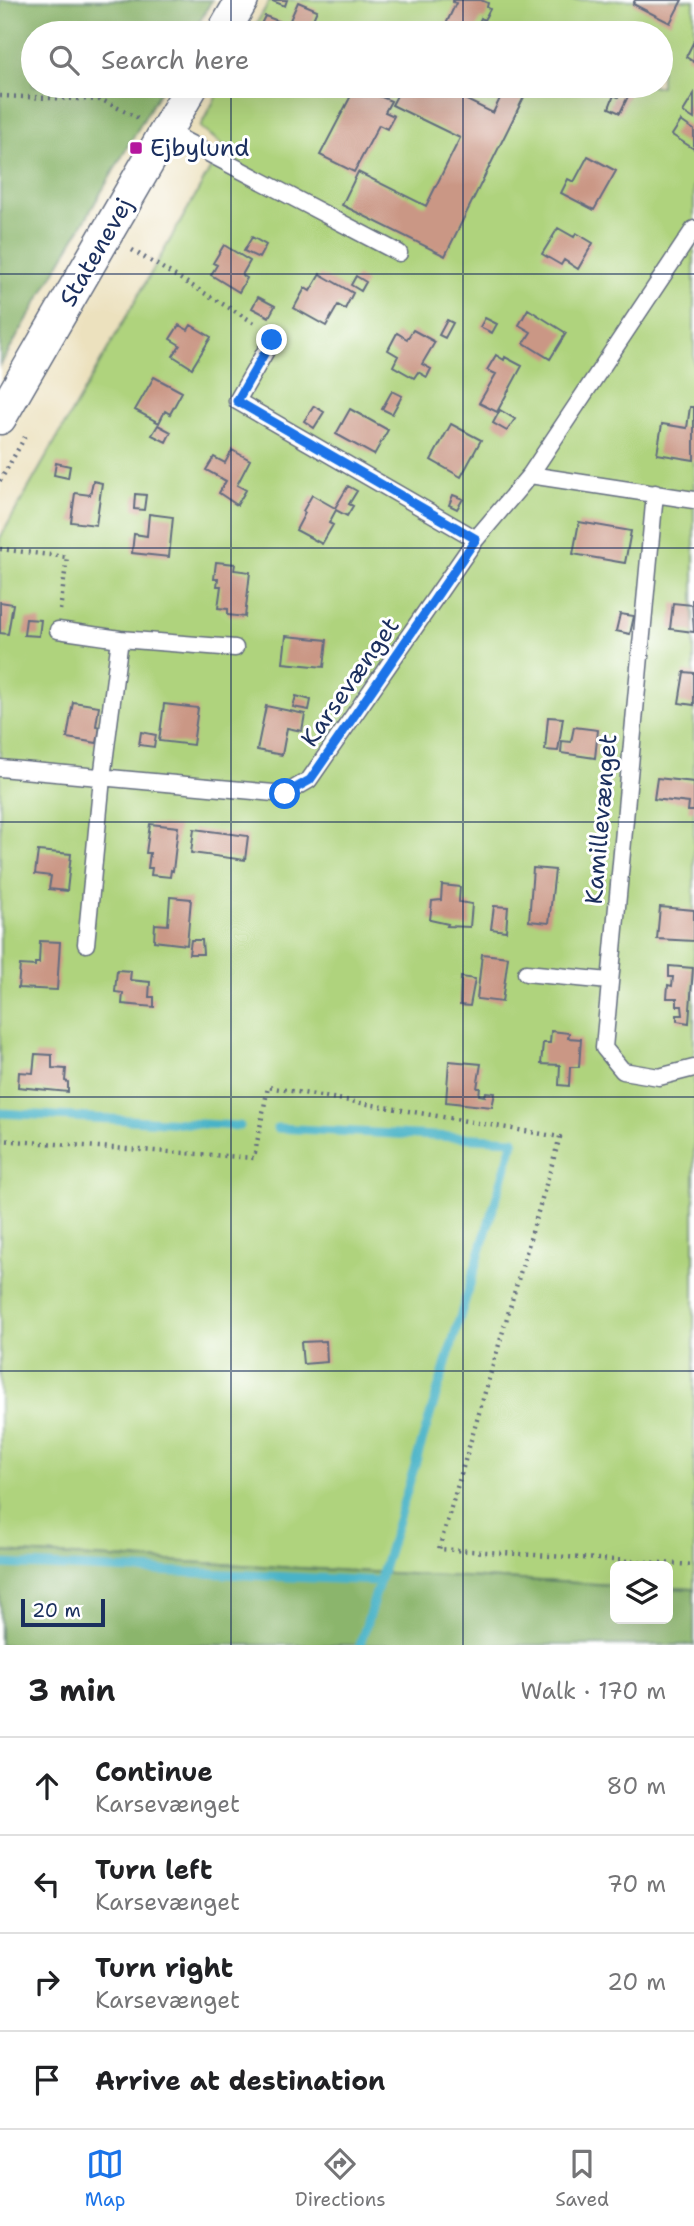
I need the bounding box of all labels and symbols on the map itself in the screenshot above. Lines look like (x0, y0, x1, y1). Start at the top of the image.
place label: Ejbylund (150, 132, 250, 164)
marker: Ejbylund (128, 140, 144, 156)
street label: Statenevej (52, 192, 140, 312)
route end (256, 324, 287, 355)
street label: Karsevænget (294, 611, 406, 753)
street label: Kamillevænget (578, 732, 624, 906)
route start (269, 778, 300, 809)
scale bar (21, 1596, 105, 1628)

